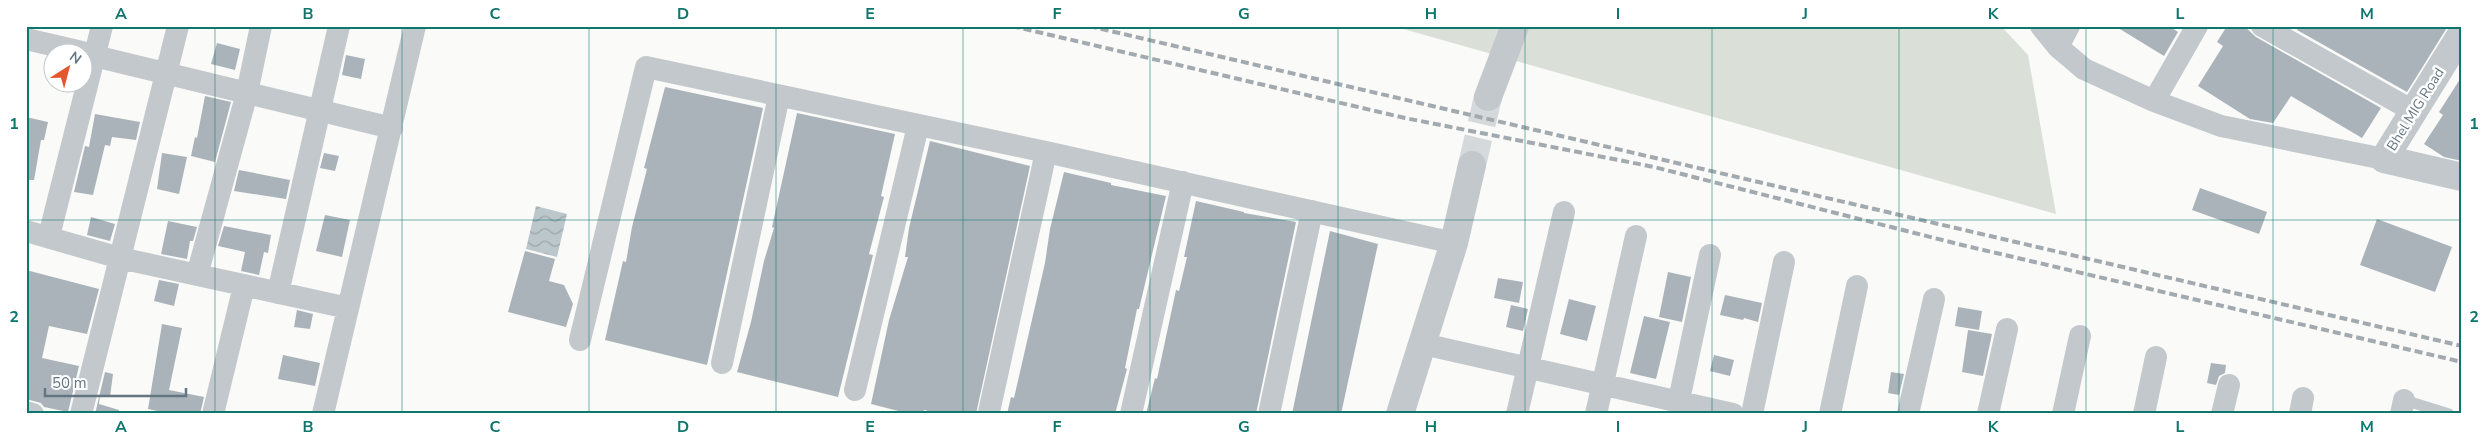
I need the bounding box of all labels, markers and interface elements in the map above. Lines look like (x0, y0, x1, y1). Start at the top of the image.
text: A (115, 3, 127, 25)
text: B (302, 3, 314, 25)
text: C (490, 3, 501, 25)
text: D (677, 3, 689, 25)
text: E (865, 3, 875, 25)
text: F (1053, 3, 1062, 25)
text: G (1238, 3, 1250, 25)
text: H (1425, 3, 1437, 25)
text: I (1616, 3, 1620, 25)
text: J (1801, 3, 1808, 25)
text: K (1988, 3, 2000, 25)
text: L (2176, 3, 2185, 25)
text: M (2360, 3, 2374, 25)
north arrow (42, 42, 92, 92)
text: N (66, 47, 85, 69)
street label: Bhel MIG Road (2382, 64, 2449, 154)
text: 1 (9, 113, 19, 135)
text: 1 (2469, 113, 2479, 135)
text: 2 (9, 306, 19, 328)
text: 2 (2469, 306, 2479, 328)
scale bar (45, 365, 186, 397)
text: 50 m (52, 373, 87, 393)
text: A (115, 416, 127, 438)
text: B (302, 416, 314, 438)
text: C (490, 416, 501, 438)
text: D (677, 416, 689, 438)
text: E (865, 416, 875, 438)
text: F (1053, 416, 1062, 438)
text: G (1238, 416, 1250, 438)
text: H (1425, 416, 1437, 438)
text: I (1616, 416, 1620, 438)
text: J (1801, 416, 1808, 438)
text: K (1988, 416, 2000, 438)
text: L (2176, 416, 2185, 438)
text: M (2360, 416, 2374, 438)

